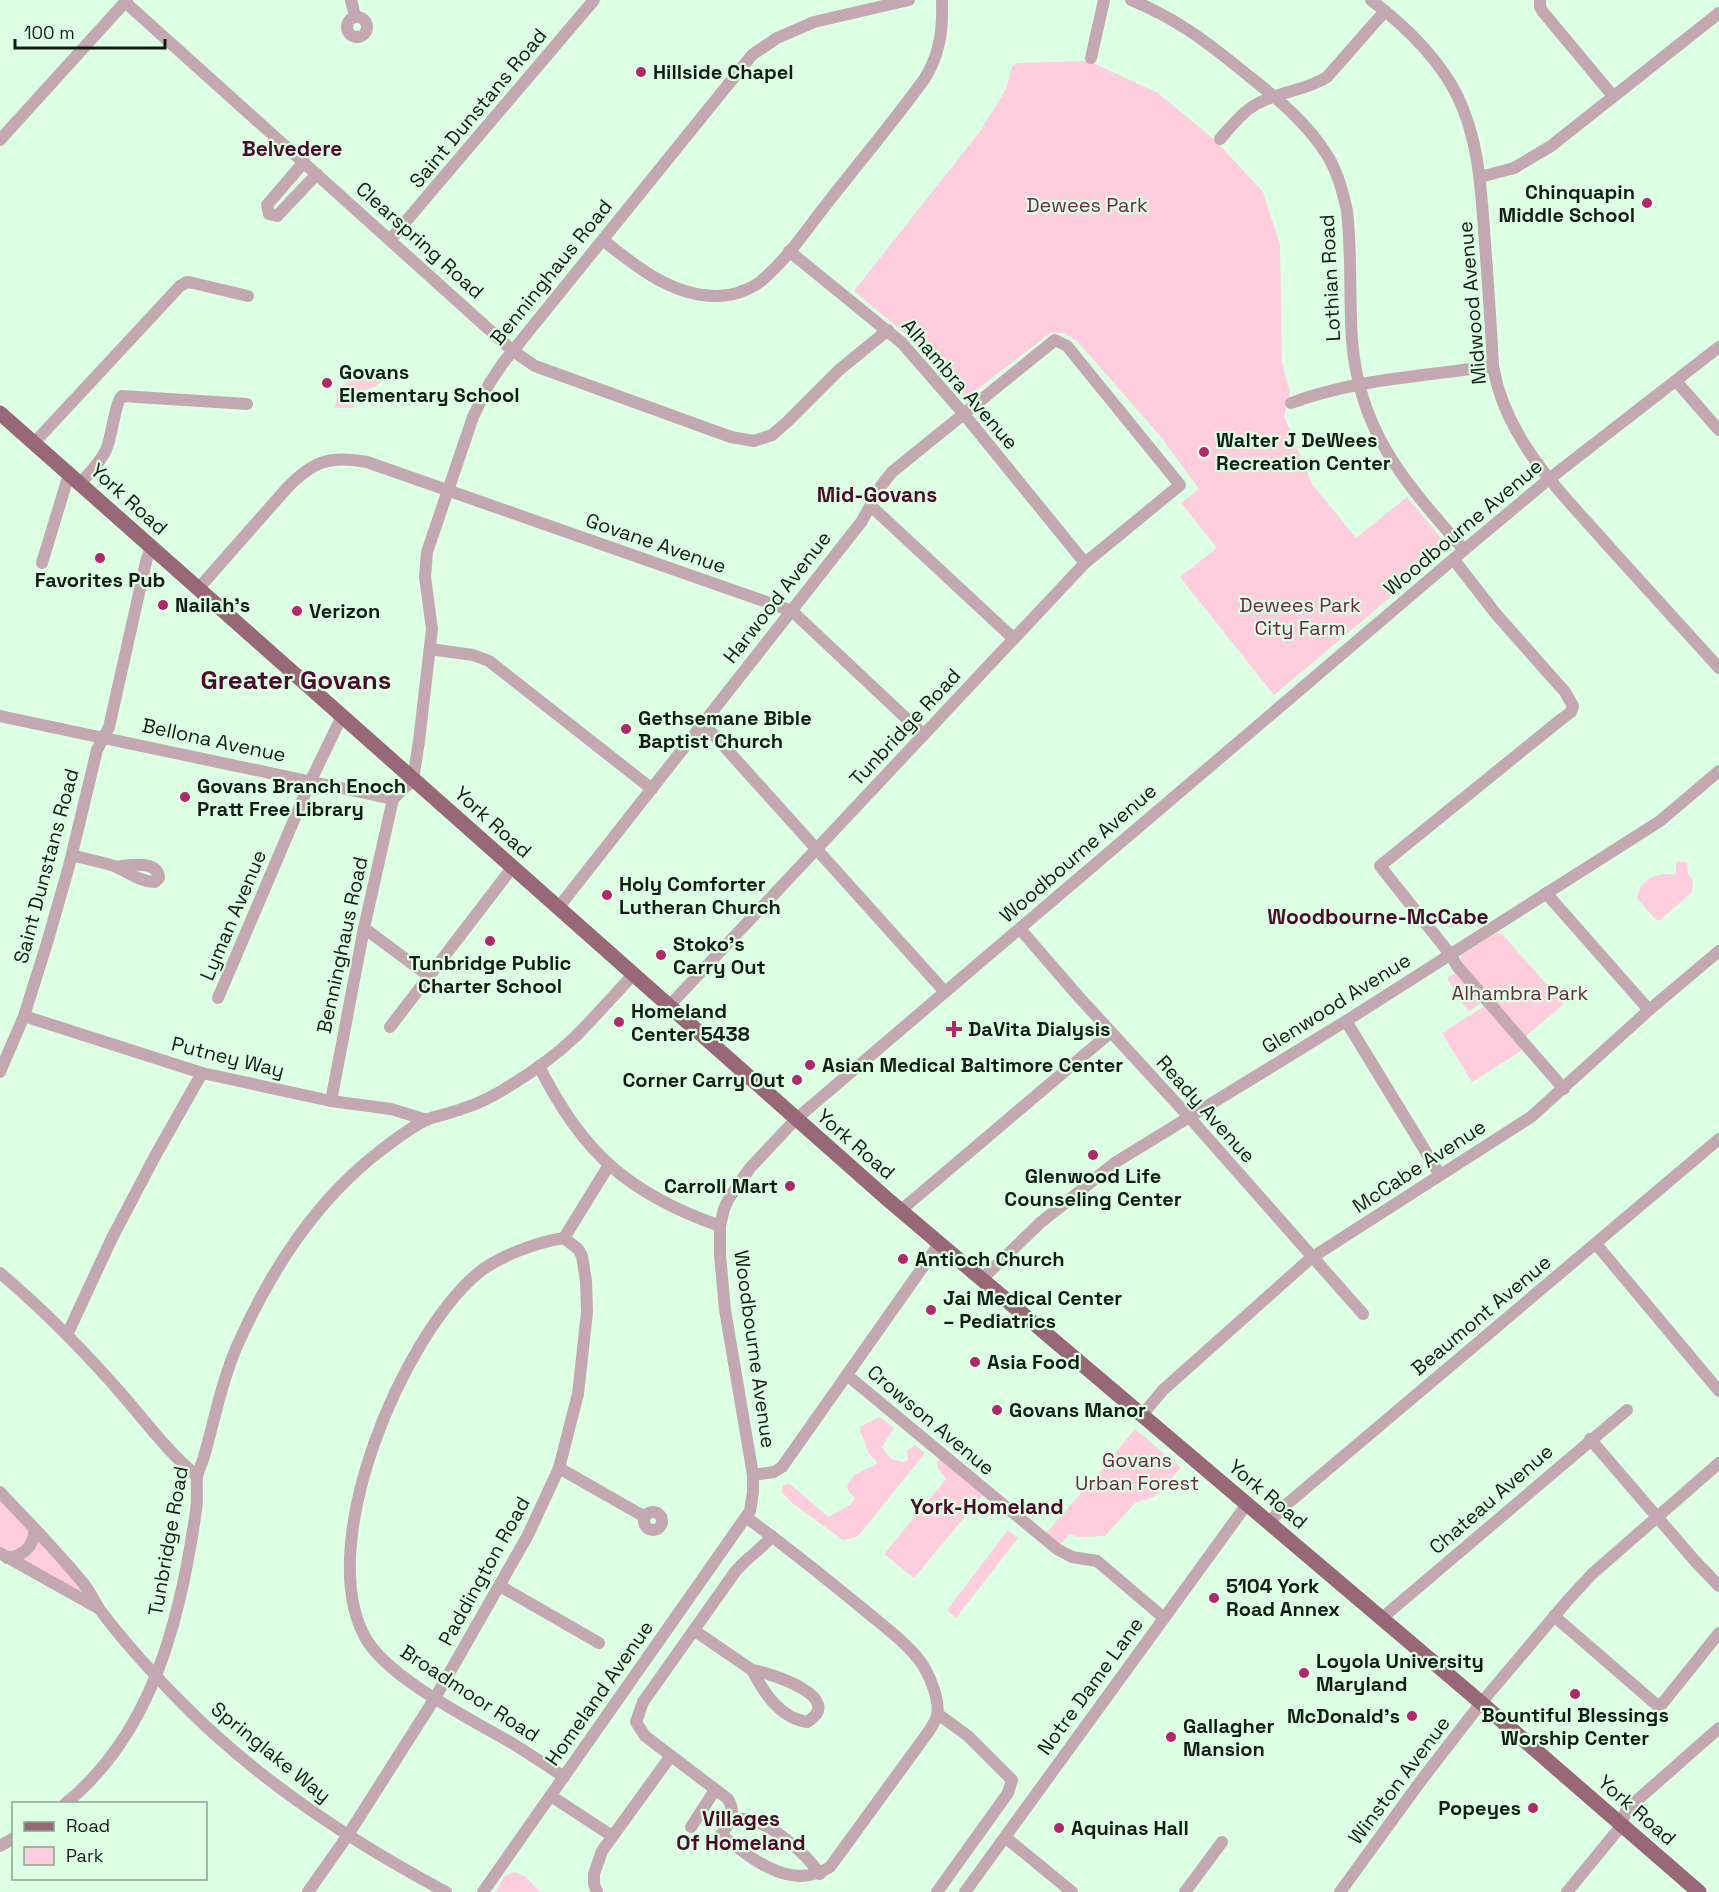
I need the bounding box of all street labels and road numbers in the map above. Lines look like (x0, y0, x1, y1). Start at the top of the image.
street label: Saint Dunstans Road (404, 23, 552, 193)
street label: Clearspring Road (351, 176, 489, 304)
street label: Benninghaus Road (484, 194, 618, 350)
street label: Lothian Road (1314, 214, 1346, 342)
street label: Midwood Avenue (1452, 220, 1492, 386)
street label: Alhambra Avenue (896, 313, 1024, 455)
street label: Woodbourne Avenue (1378, 453, 1548, 601)
street label: York Road (85, 457, 173, 541)
street label: Govane Avenue (582, 507, 730, 579)
street label: Harwood Avenue (717, 526, 837, 668)
street label: Tunbridge Road (844, 663, 966, 791)
street label: Bellona Avenue (140, 712, 288, 768)
street label: Saint Dunstans Road (7, 766, 85, 966)
street label: Woodbourne Avenue (994, 778, 1162, 928)
street label: York Road (449, 780, 537, 864)
street label: Lyman Avenue (194, 846, 272, 984)
street label: Benninghaus Road (311, 854, 373, 1036)
street label: Glenwood Avenue (1257, 947, 1415, 1059)
street label: Putney Way (169, 1030, 287, 1084)
street label: Ready Avenue (1151, 1050, 1261, 1168)
street label: York Road (811, 1103, 901, 1185)
street label: McCabe Avenue (1347, 1113, 1491, 1219)
street label: Woodbourne Avenue (728, 1248, 782, 1450)
street label: Beaumont Avenue (1406, 1249, 1556, 1381)
street label: Crowson Avenue (862, 1359, 1000, 1481)
street label: Chateau Avenue (1424, 1438, 1558, 1560)
street label: York Road (1223, 1453, 1313, 1535)
street label: Tunbridge Road (142, 1464, 194, 1618)
street label: Paddington Road (432, 1492, 536, 1650)
street label: Notre Dame Lane (1031, 1612, 1149, 1760)
street label: Homeland Avenue (539, 1615, 659, 1771)
street label: Broadmoor Road (396, 1638, 544, 1748)
street label: Springlake Way (206, 1696, 336, 1808)
street label: Winston Avenue (1342, 1711, 1456, 1849)
street label: York Road (1592, 1769, 1682, 1851)

